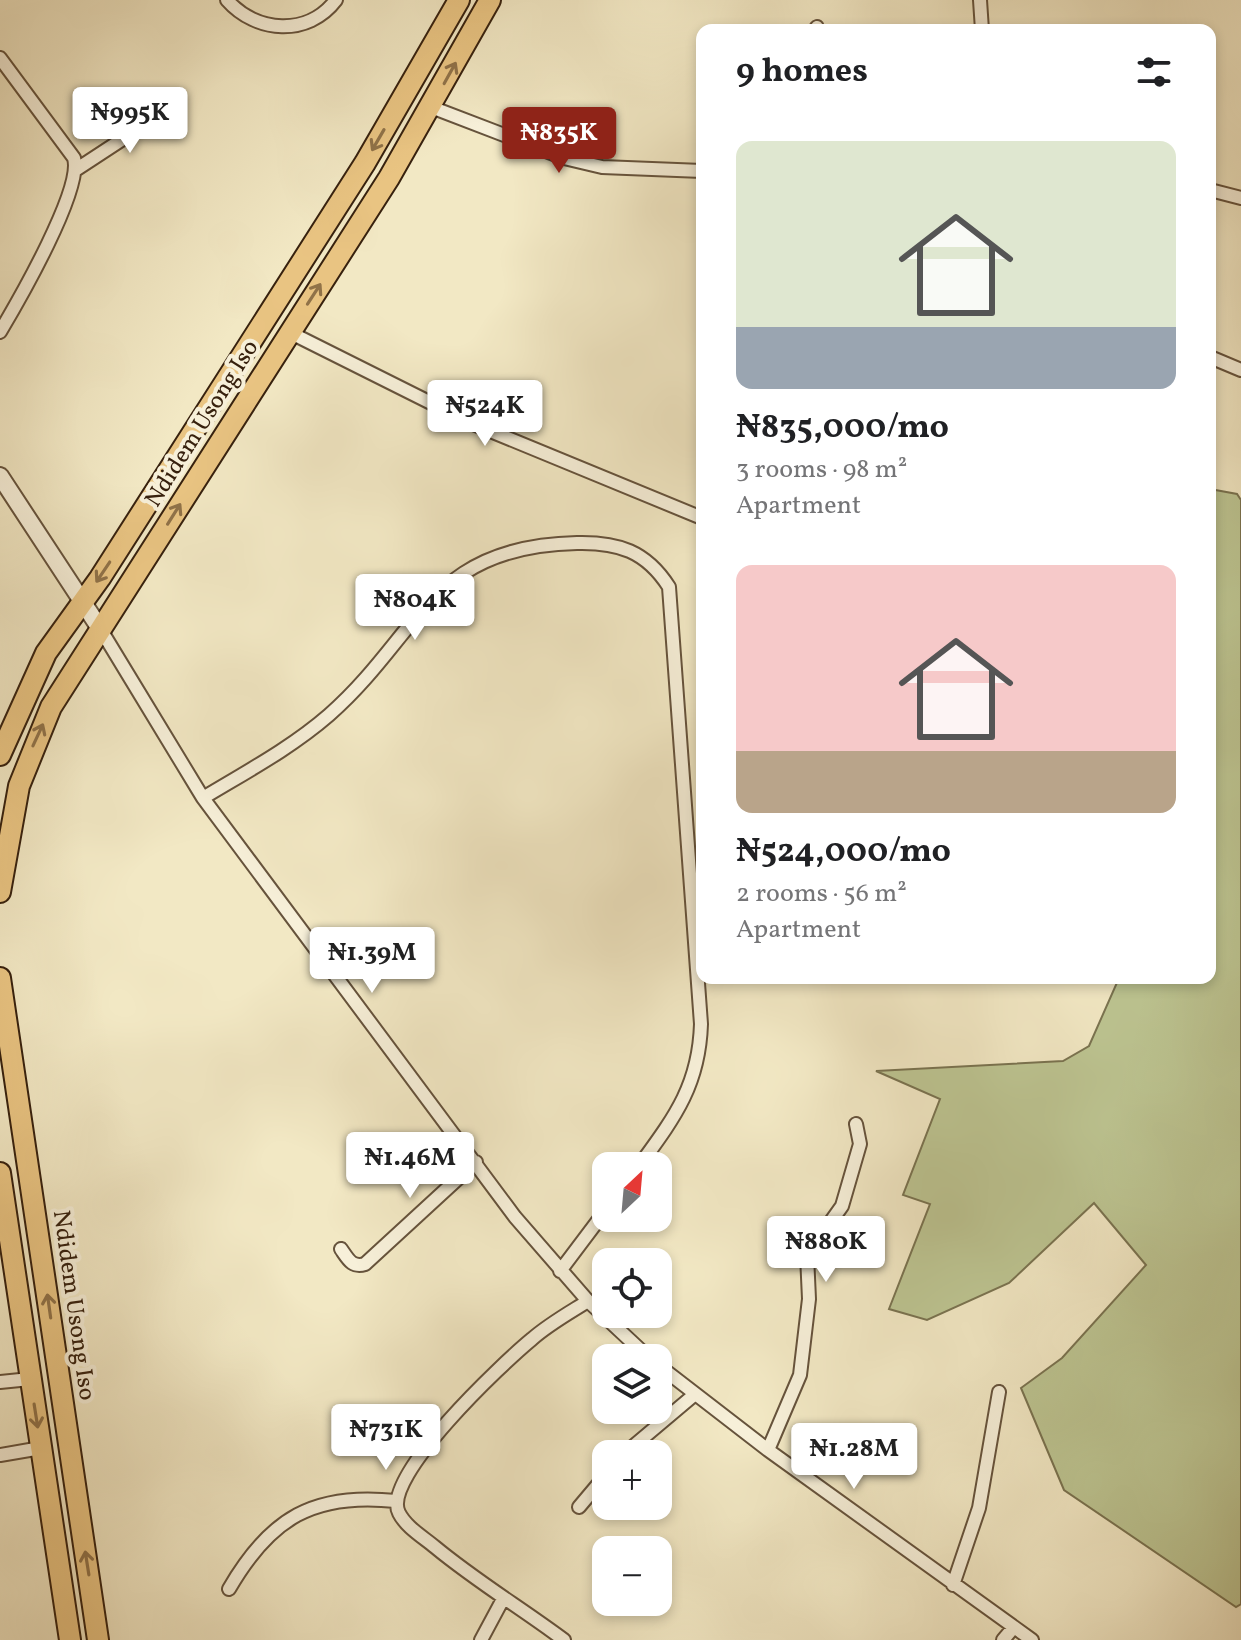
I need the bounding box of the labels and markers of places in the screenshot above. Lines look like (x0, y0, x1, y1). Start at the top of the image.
pin: ₦995K (74, 87, 186, 155)
pin: ₦835K (503, 107, 615, 175)
pin: ₦524K (429, 380, 541, 448)
pin: ₦804K (359, 574, 471, 642)
pin: ₦1.39M (307, 927, 437, 995)
pin: ₦1.46M (345, 1132, 475, 1200)
pin: ₦880K (770, 1216, 882, 1284)
pin: ₦731K (330, 1404, 442, 1472)
pin: ₦1.28M (789, 1423, 919, 1491)

